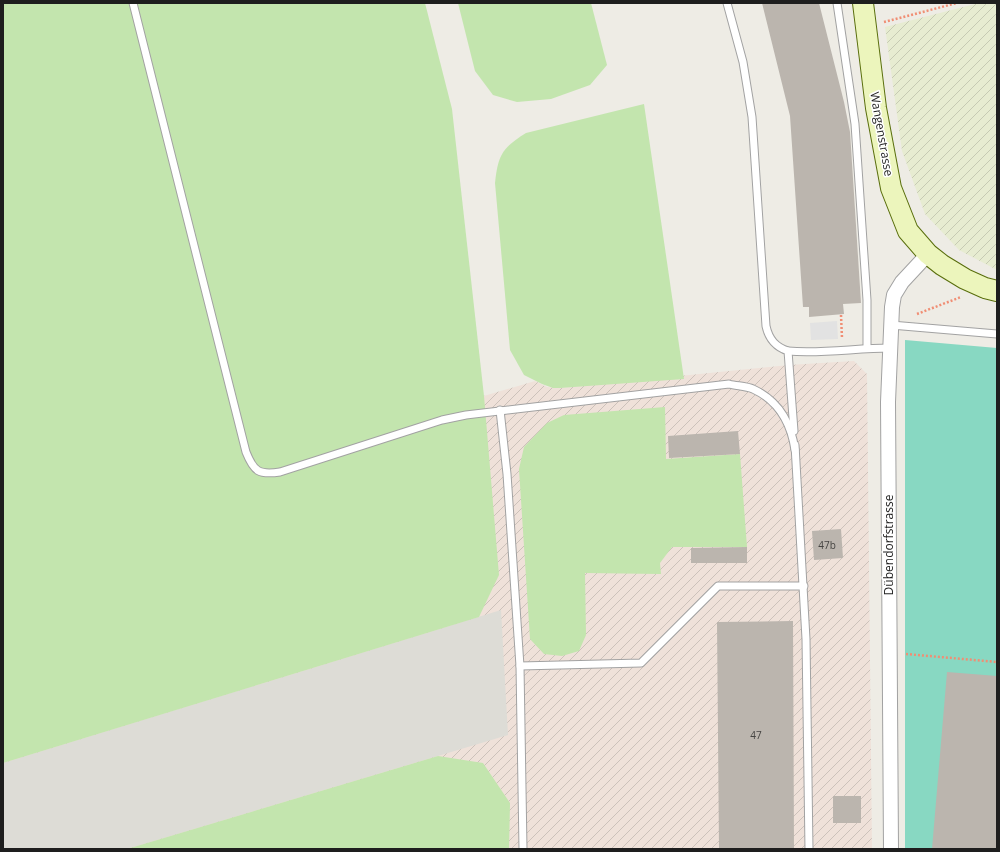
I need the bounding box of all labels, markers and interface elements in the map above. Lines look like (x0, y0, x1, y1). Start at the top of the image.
street label: Wangenstrasse (866, 90, 898, 178)
street label: Dübendorfstrasse (880, 494, 897, 595)
house number: 47b (818, 538, 836, 552)
house number: 47 (750, 728, 762, 742)

